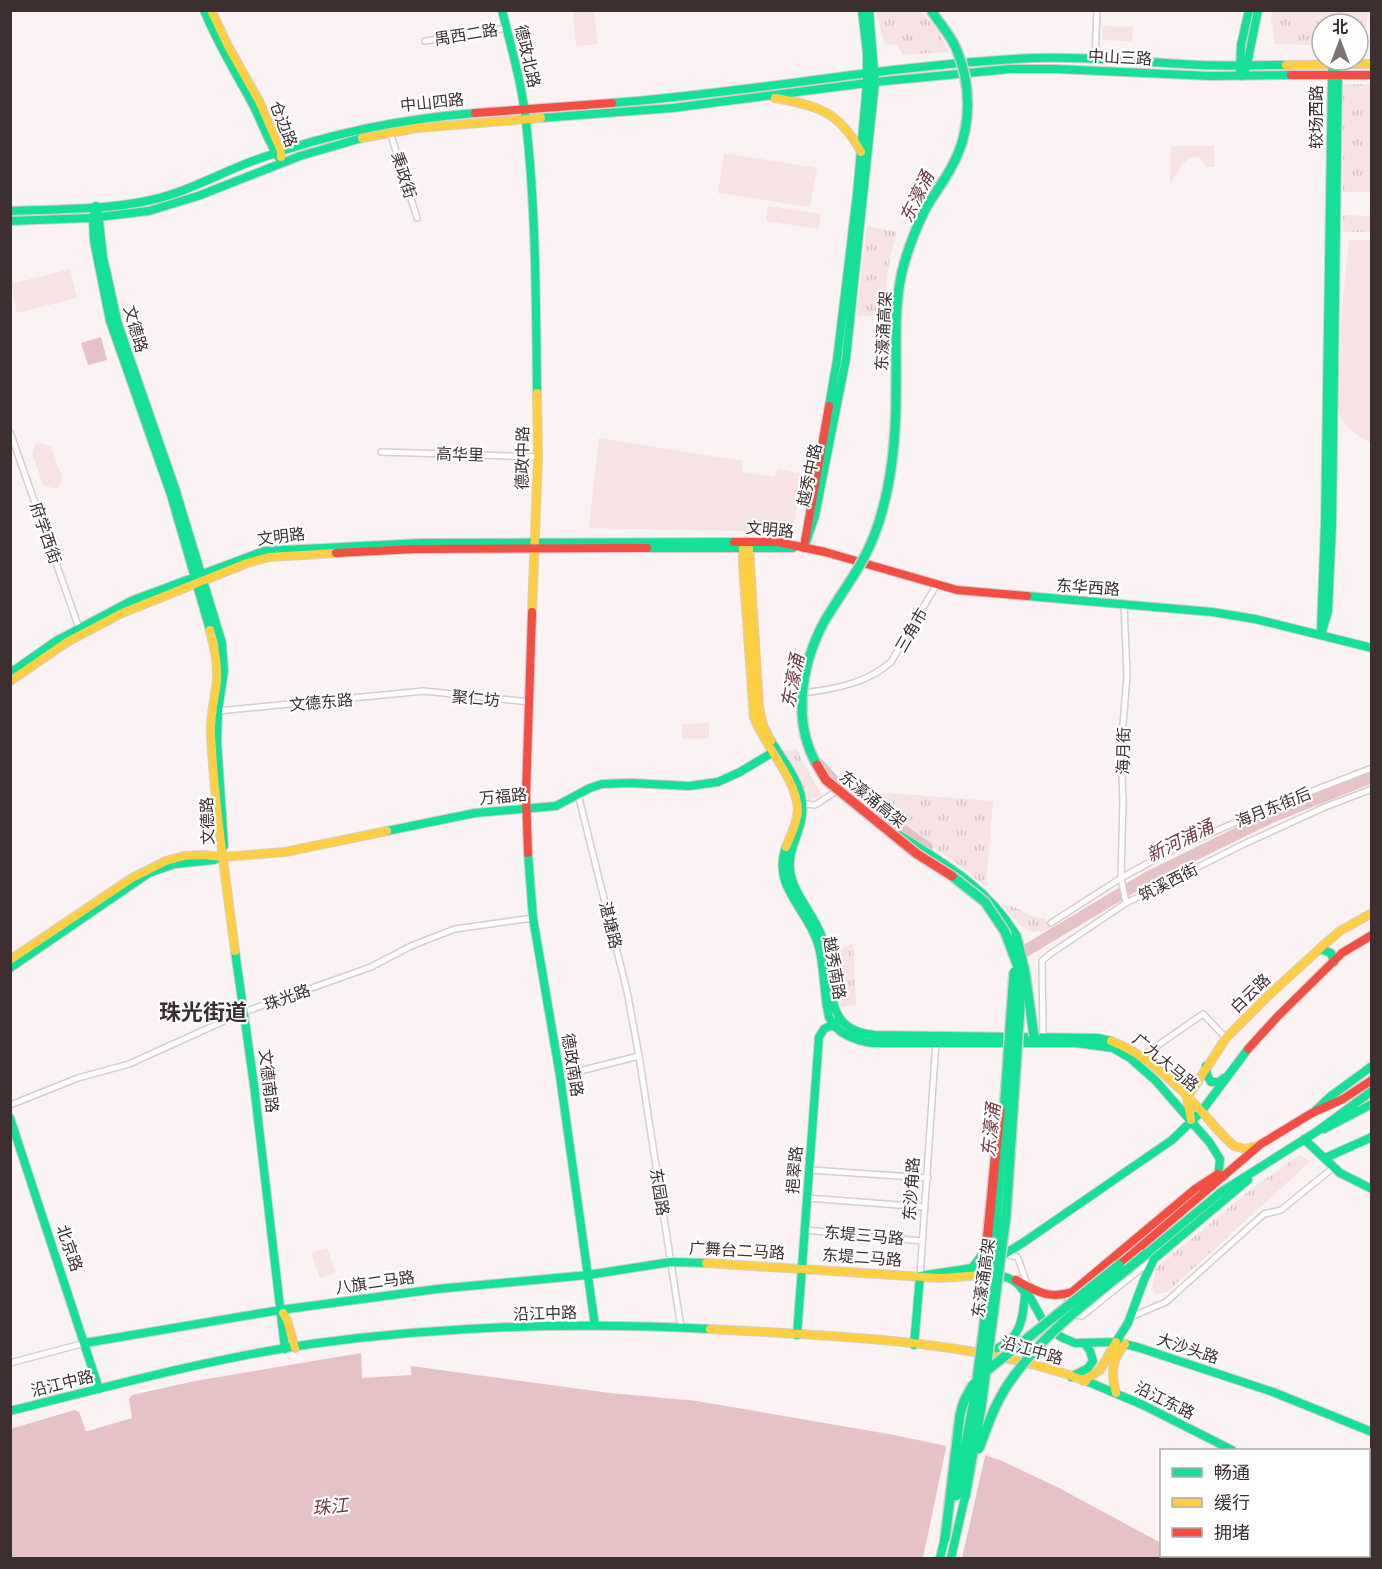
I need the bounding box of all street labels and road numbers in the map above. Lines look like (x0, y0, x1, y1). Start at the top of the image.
street label: 禺西二路 (433, 19, 499, 49)
street label: 德政北路 (511, 23, 545, 89)
street label: 中山三路 (1088, 45, 1152, 69)
street label: 较场西路 (1306, 85, 1326, 149)
street label: 中山四路 (399, 89, 465, 115)
street label: 仓边路 (266, 98, 302, 150)
street label: 秉政街 (387, 149, 421, 201)
street label: 东濠涌高架 (871, 291, 895, 371)
street label: 文德路 (120, 303, 152, 355)
street label: 德政中路 (511, 426, 533, 490)
street label: 越秀中路 (793, 442, 825, 508)
street label: 高华里 (436, 443, 484, 465)
street label: 府学西街 (26, 499, 66, 567)
street label: 文明路 (745, 517, 795, 541)
street label: 文明路 (256, 523, 306, 549)
street label: 东华西路 (1055, 575, 1121, 599)
street label: 三角市 (890, 604, 932, 656)
street label: 聚仁坊 (451, 686, 501, 710)
street label: 文德东路 (288, 689, 354, 715)
street label: 海月街 (1113, 727, 1133, 775)
street label: 东濠涌高架 (836, 766, 910, 832)
street label: 海月东街后 (1232, 783, 1314, 831)
street label: 万福路 (478, 784, 528, 808)
street label: 文德路 (196, 797, 218, 845)
street label: 筑溪西街 (1135, 859, 1201, 905)
street label: 湛塘路 (595, 899, 627, 951)
street label: 越秀南路 (820, 935, 850, 1001)
street label: 白云路 (1226, 969, 1274, 1017)
street label: 珠光路 (261, 979, 313, 1015)
street label: 广九大马路 (1129, 1029, 1203, 1095)
street label: 德政南路 (558, 1032, 588, 1098)
street label: 文德南路 (255, 1048, 283, 1114)
street label: 挹翠路 (782, 1145, 806, 1195)
street label: 东沙角路 (899, 1156, 923, 1222)
street label: 东园路 (646, 1167, 674, 1217)
street label: 北京路 (53, 1222, 87, 1274)
street label: 东堤三马路 (823, 1222, 905, 1248)
street label: 东濠涌高架 (968, 1237, 998, 1319)
street label: 广舞台二马路 (689, 1238, 785, 1262)
street label: 东堤二马路 (821, 1244, 903, 1270)
street label: 八旗二马路 (334, 1267, 416, 1297)
street label: 沿江中路 (513, 1302, 577, 1324)
street label: 大沙头路 (1154, 1329, 1222, 1367)
street label: 沿江中路 (998, 1332, 1066, 1368)
street label: 沿江中路 (29, 1366, 95, 1400)
street label: 沿江东路 (1132, 1377, 1198, 1423)

